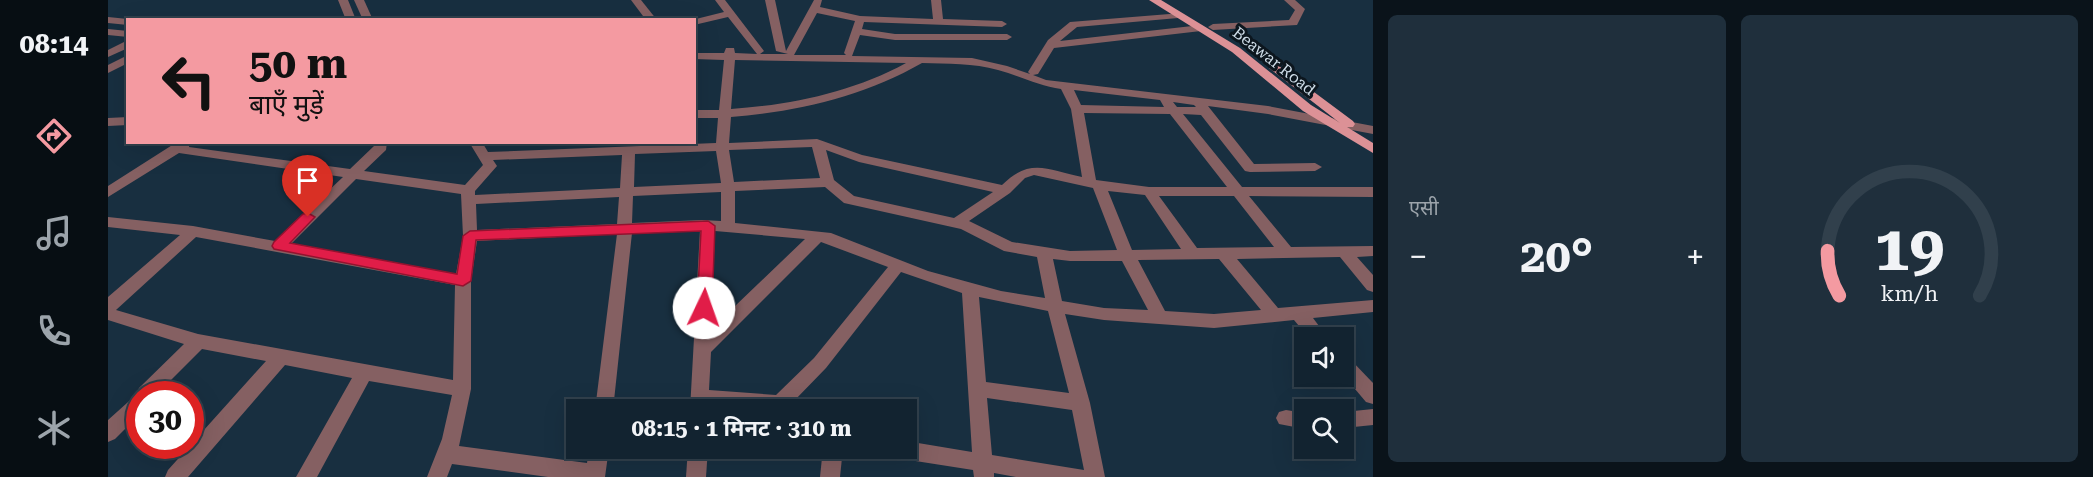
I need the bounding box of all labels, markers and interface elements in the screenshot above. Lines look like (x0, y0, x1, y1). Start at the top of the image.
street label: Beawar Road (1229, 23, 1319, 99)
text: 08:14 (20, 28, 88, 60)
text: 50 m (249, 39, 347, 88)
icon: left (150, 42, 228, 120)
text: बाएँ मुड़ें (249, 89, 324, 121)
icon: directions (33, 115, 75, 157)
pin (282, 155, 333, 217)
icon: arrive (291, 164, 324, 197)
text: एसी (1409, 196, 1439, 220)
icon: music (33, 212, 75, 254)
text: 19 (1874, 212, 1944, 285)
text: 20° (1520, 230, 1593, 283)
text: − (1409, 237, 1427, 276)
text: + (1686, 237, 1705, 276)
position arrow (672, 276, 736, 340)
text: km/h (1881, 281, 1938, 306)
icon: phone (33, 310, 75, 352)
map controls (1294, 327, 1354, 459)
button: sound (1294, 327, 1354, 387)
speed limit sign: 30 (126, 381, 204, 459)
button: search (1294, 399, 1354, 459)
icon: climate (33, 407, 75, 449)
text: 08:15 · 1 मिनट · 310 m (632, 416, 851, 441)

